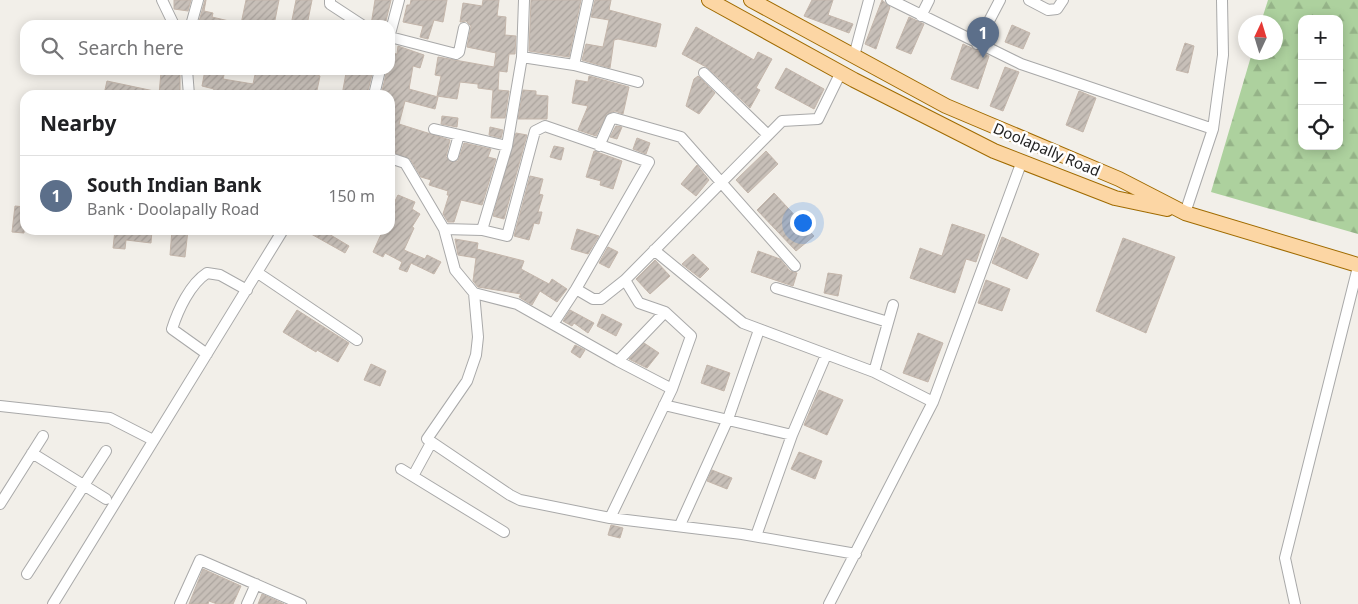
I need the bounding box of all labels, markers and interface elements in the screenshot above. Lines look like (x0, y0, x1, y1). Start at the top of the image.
north arrow (1238, 15, 1283, 60)
map controls (1298, 15, 1343, 150)
button: + (1298, 15, 1343, 60)
pin: 1 (967, 17, 999, 58)
search box (20, 20, 395, 75)
icon: search (38, 34, 66, 62)
text: Search here (78, 35, 184, 61)
button: − (1298, 60, 1343, 105)
button: locate (1298, 105, 1343, 150)
text: Nearby (40, 109, 116, 137)
street label: Doolapally Road (990, 117, 1104, 181)
text: South Indian Bank (87, 172, 261, 198)
text: 1 (51, 185, 61, 207)
text: 150 m (328, 185, 375, 207)
text: Bank · Doolapally Road (87, 198, 259, 220)
your location (790, 210, 816, 236)

